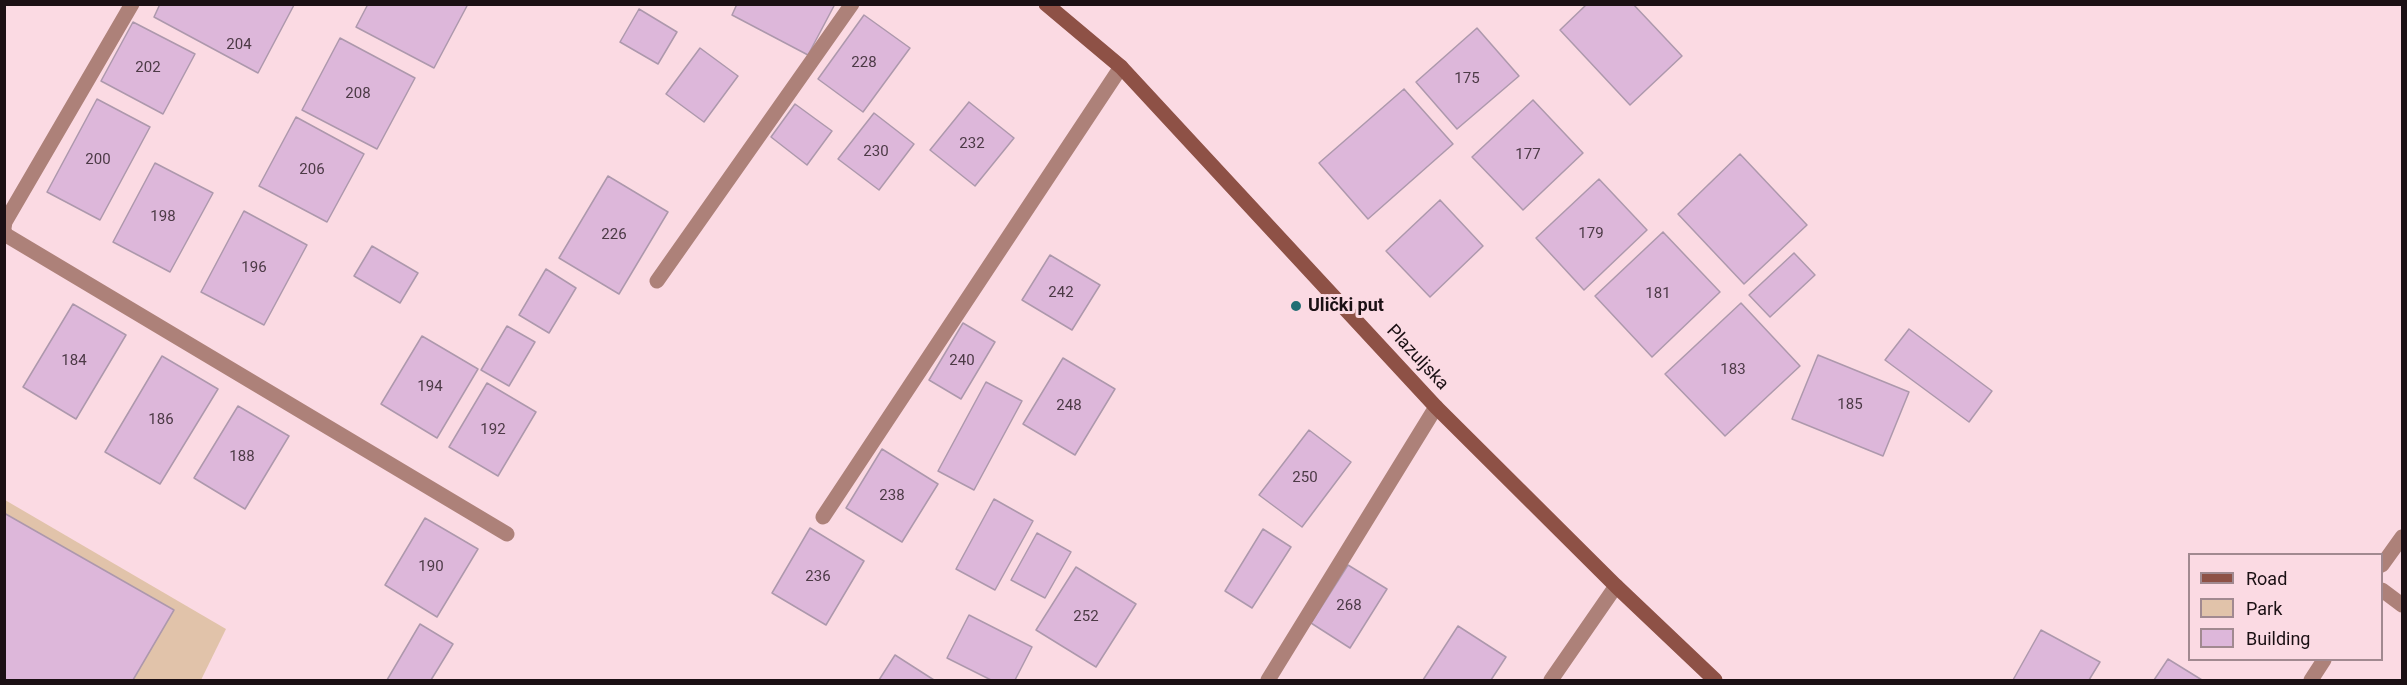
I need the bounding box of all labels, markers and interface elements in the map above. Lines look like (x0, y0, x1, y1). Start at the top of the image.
house number: 204 (226, 36, 252, 54)
house number: 228 (851, 54, 877, 72)
house number: 202 (135, 59, 161, 77)
house number: 175 (1454, 70, 1480, 88)
house number: 208 (345, 85, 371, 103)
house number: 232 (959, 135, 985, 153)
house number: 230 (863, 143, 889, 161)
house number: 177 (1515, 146, 1541, 164)
house number: 200 (85, 151, 111, 169)
house number: 206 (299, 161, 325, 179)
house number: 198 (150, 208, 176, 226)
house number: 179 (1578, 225, 1604, 243)
house number: 226 (601, 226, 627, 244)
house number: 196 (241, 259, 267, 277)
house number: 242 (1048, 284, 1074, 302)
house number: 181 (1645, 285, 1671, 303)
place label: Ulički put (1308, 295, 1384, 317)
marker: Ulički put (1289, 299, 1303, 313)
street label: Plazuljska (1381, 321, 1453, 395)
house number: 184 (61, 352, 87, 370)
house number: 240 (949, 352, 975, 370)
house number: 183 (1720, 361, 1746, 379)
house number: 194 (417, 378, 443, 396)
house number: 185 (1837, 396, 1863, 414)
house number: 248 (1056, 397, 1082, 415)
house number: 186 (148, 411, 174, 429)
house number: 192 (480, 421, 506, 439)
house number: 188 (229, 448, 255, 466)
house number: 250 (1292, 469, 1318, 487)
house number: 238 (879, 487, 905, 505)
legend (2188, 553, 2383, 661)
house number: 190 (418, 558, 444, 576)
house number: 236 (805, 568, 831, 586)
text: Road (2246, 568, 2287, 589)
house number: 268 (1336, 597, 1362, 615)
text: Park (2246, 598, 2282, 619)
house number: 252 (1073, 608, 1099, 626)
text: Building (2246, 628, 2310, 649)

